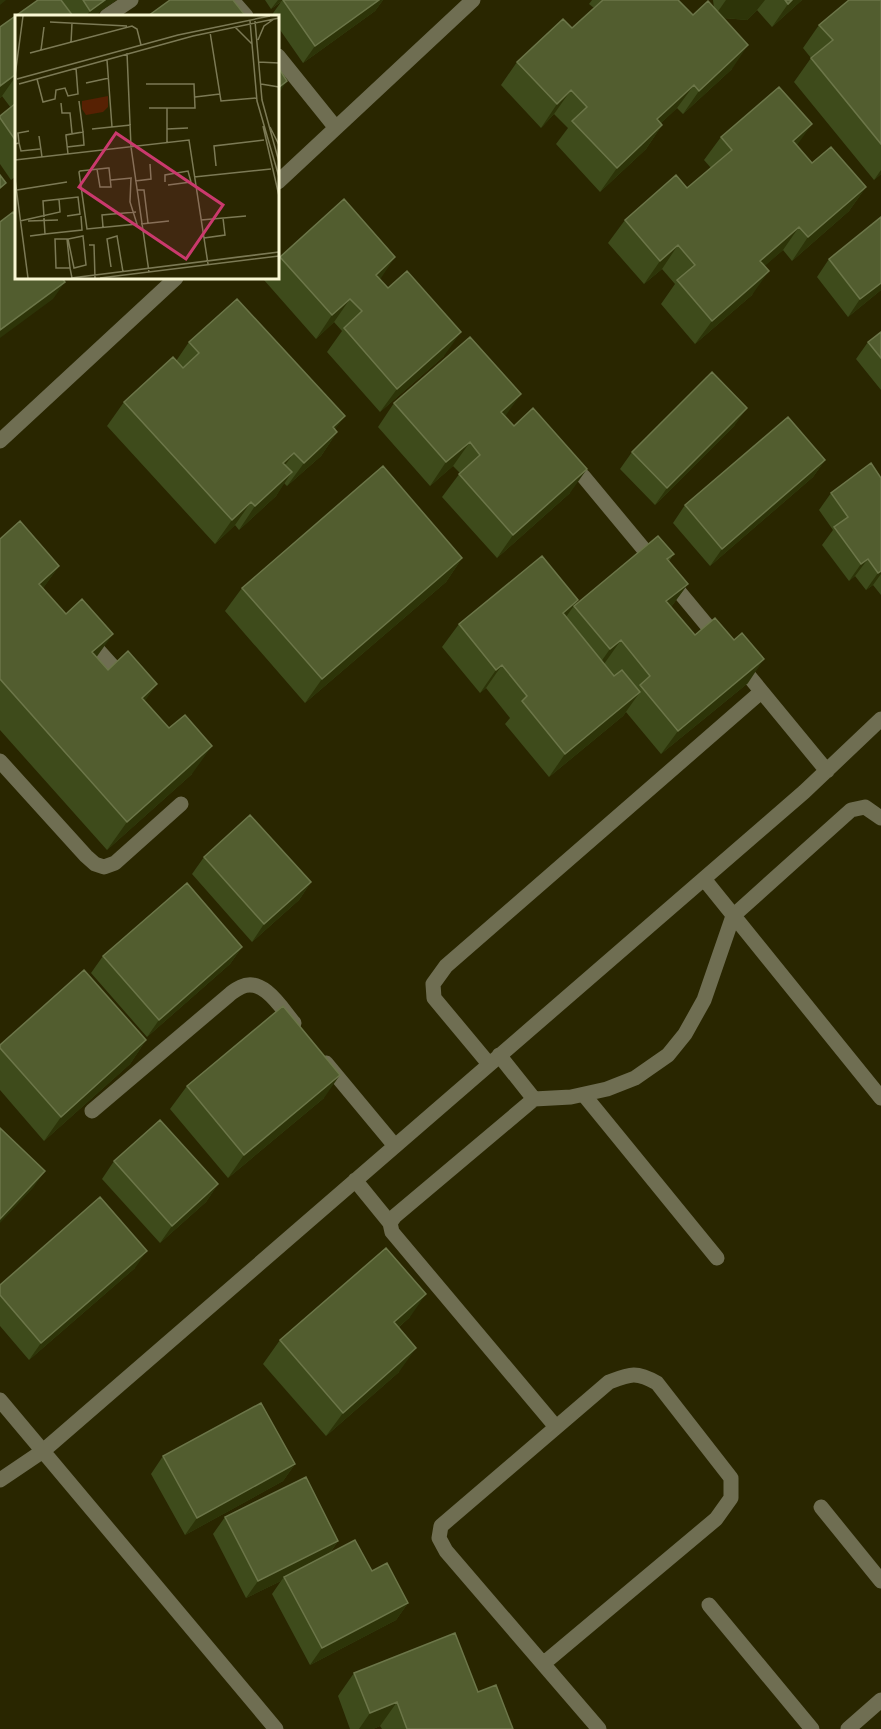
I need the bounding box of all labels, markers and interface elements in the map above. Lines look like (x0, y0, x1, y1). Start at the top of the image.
inset map (15, 15, 279, 279)

